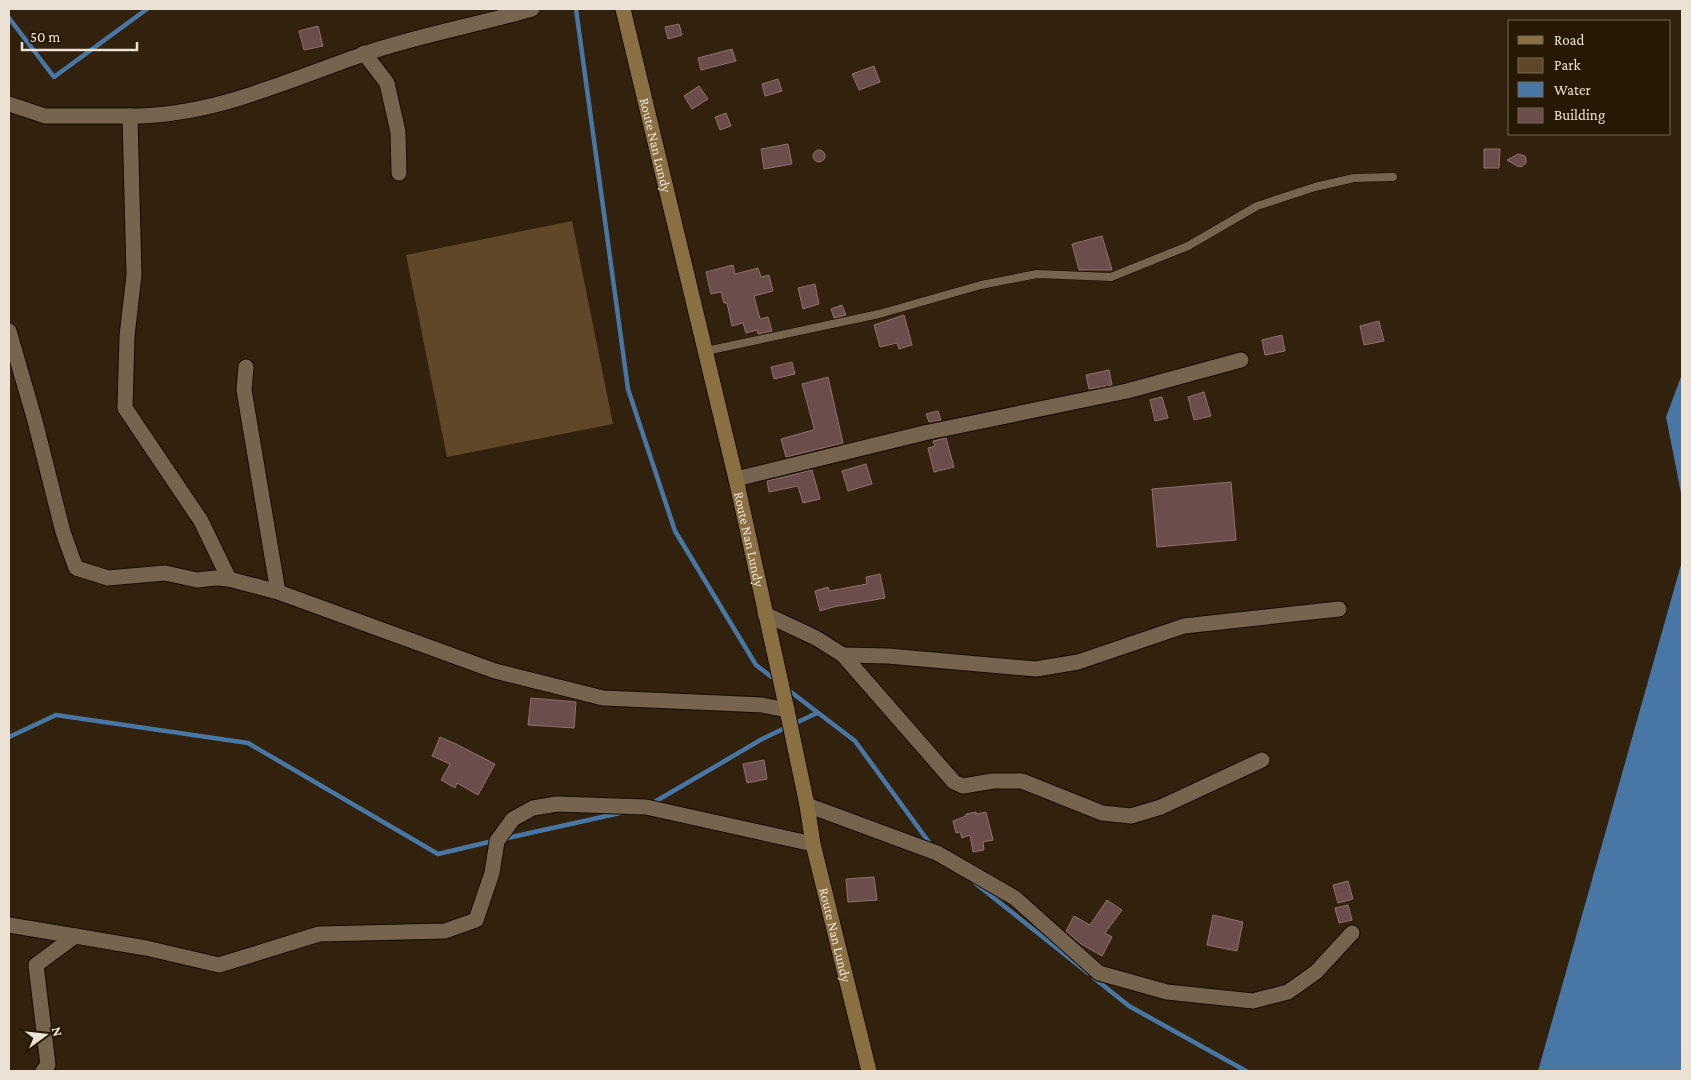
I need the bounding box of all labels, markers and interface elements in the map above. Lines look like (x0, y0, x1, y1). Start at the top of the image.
scale bar (22, 20, 138, 52)
legend (1508, 20, 1671, 135)
text: 50 m (30, 29, 60, 45)
text: Road (1554, 32, 1585, 48)
text: Park (1554, 57, 1581, 73)
text: Water (1554, 82, 1591, 98)
street label: Route Nan Lundy (637, 96, 675, 195)
text: Building (1554, 107, 1605, 124)
street label: Route Nan Lundy (731, 490, 768, 589)
street label: Route Nan Lundy (816, 886, 855, 984)
north arrow (20, 1010, 70, 1060)
text: N (49, 1025, 67, 1039)

